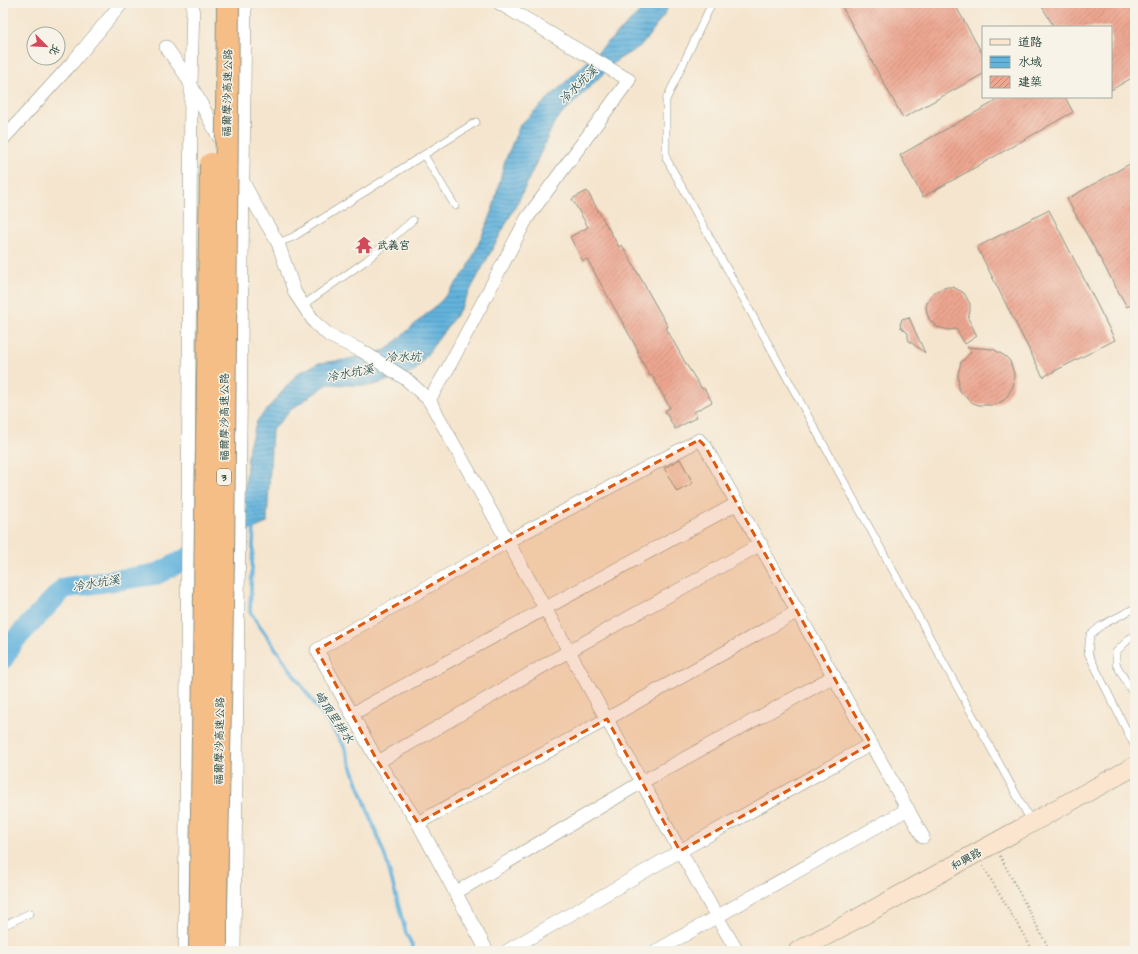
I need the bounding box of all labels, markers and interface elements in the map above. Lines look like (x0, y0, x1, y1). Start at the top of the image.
north arrow (26, 26, 66, 66)
legend (982, 26, 1112, 98)
text: 道路 (1018, 34, 1042, 51)
text: 北 (46, 42, 64, 58)
street label: 福爾摩沙高速公路 (219, 49, 236, 137)
text: 水域 (1018, 54, 1042, 71)
water label: 冷水坑溪 (555, 62, 602, 108)
text: 建築 (1018, 74, 1042, 91)
temple icon: 武義宮 (354, 235, 374, 255)
place label: 武義宮 (377, 238, 410, 253)
water label: 冷水坑 (385, 349, 423, 366)
water label: 冷水坑溪 (325, 360, 376, 386)
street label: 福爾摩沙高速公路 (217, 373, 232, 461)
road number: 3 (217, 469, 231, 485)
water label: 冷水坑溪 (71, 571, 122, 596)
water label: 崎頂里排水 (310, 688, 358, 748)
street label: 福爾摩沙高速公路 (211, 697, 228, 785)
street label: 和興路 (948, 845, 984, 874)

